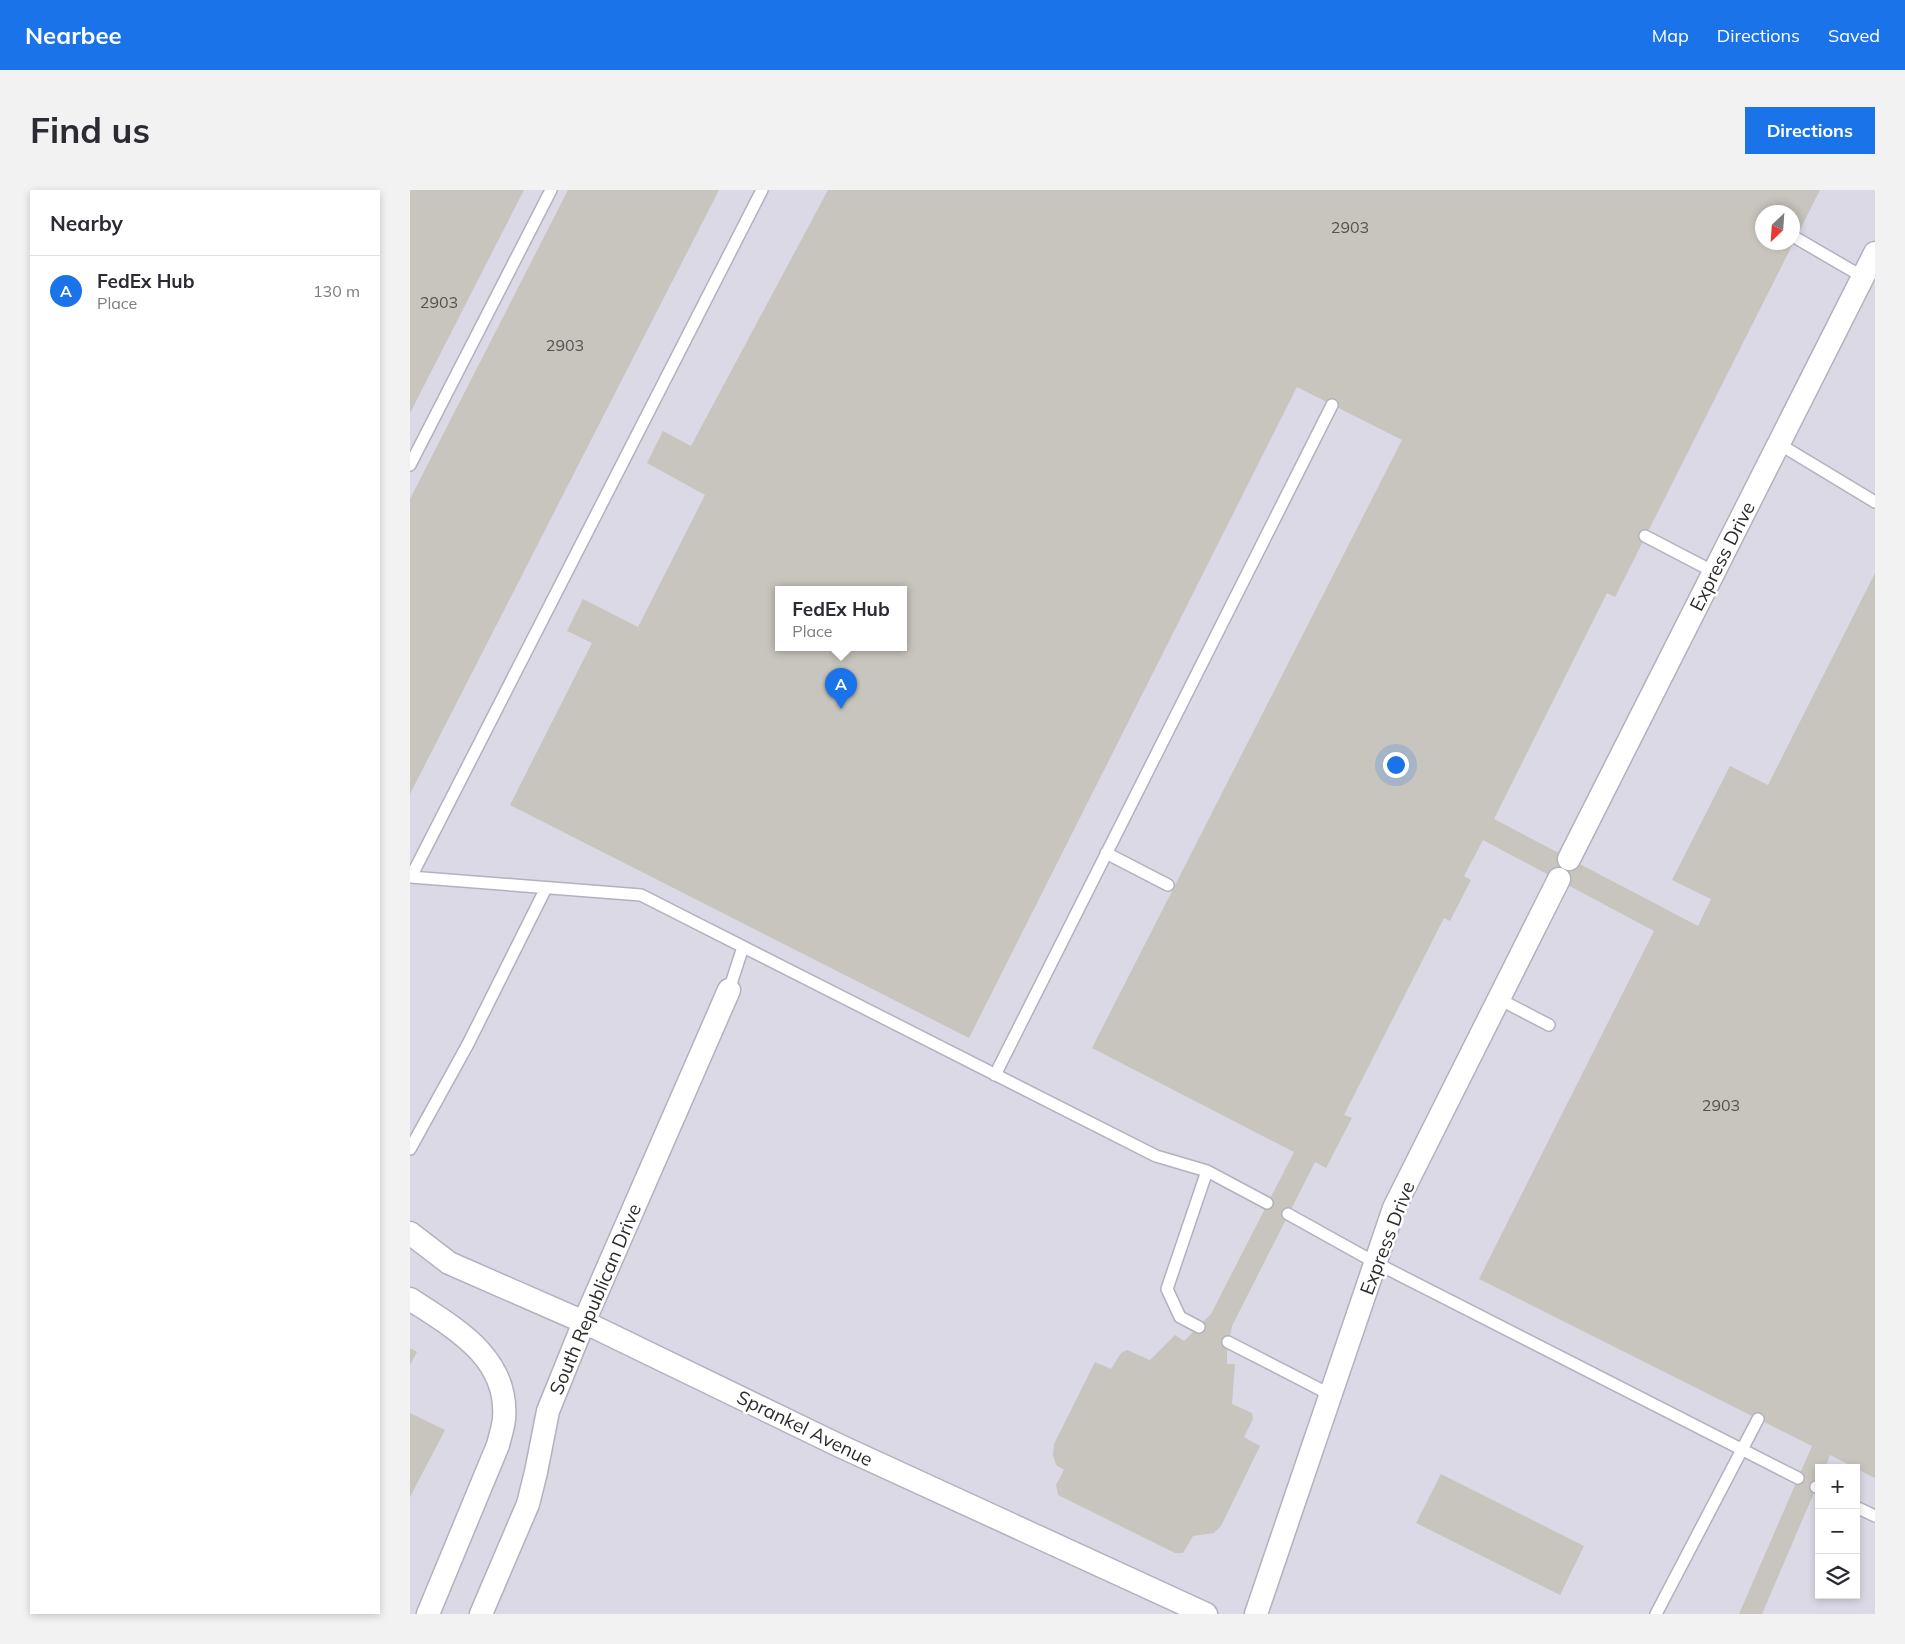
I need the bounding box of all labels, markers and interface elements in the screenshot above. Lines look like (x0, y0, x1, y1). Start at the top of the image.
text: Nearbee (25, 20, 122, 50)
text: Map (1652, 24, 1689, 47)
text: Directions (1717, 24, 1800, 47)
text: Saved (1828, 24, 1880, 47)
button: Directions (1745, 107, 1875, 154)
text: Find us (30, 108, 150, 152)
north arrow (1755, 205, 1800, 250)
text: Nearby (50, 210, 123, 236)
house number: 2903 (1331, 217, 1369, 237)
text: FedEx Hub (97, 269, 194, 293)
text: A (60, 281, 72, 301)
text: 130 m (313, 281, 360, 301)
house number: 2903 (420, 292, 458, 312)
text: Place (97, 293, 137, 313)
house number: 2903 (546, 335, 584, 355)
street label: Express Drive (1684, 497, 1760, 615)
popup (775, 586, 907, 651)
text: FedEx Hub (792, 597, 890, 621)
text: Place (792, 621, 833, 641)
pin: A (825, 668, 857, 709)
your location (1383, 752, 1409, 778)
house number: 2903 (1702, 1095, 1740, 1115)
street label: Express Drive (1354, 1178, 1420, 1298)
street label: South Republican Drive (544, 1200, 646, 1398)
street label: Sprankel Avenue (733, 1385, 877, 1471)
map controls (1815, 1464, 1860, 1599)
button: + (1815, 1464, 1860, 1509)
button: − (1815, 1509, 1860, 1554)
button: layers (1815, 1554, 1860, 1599)

